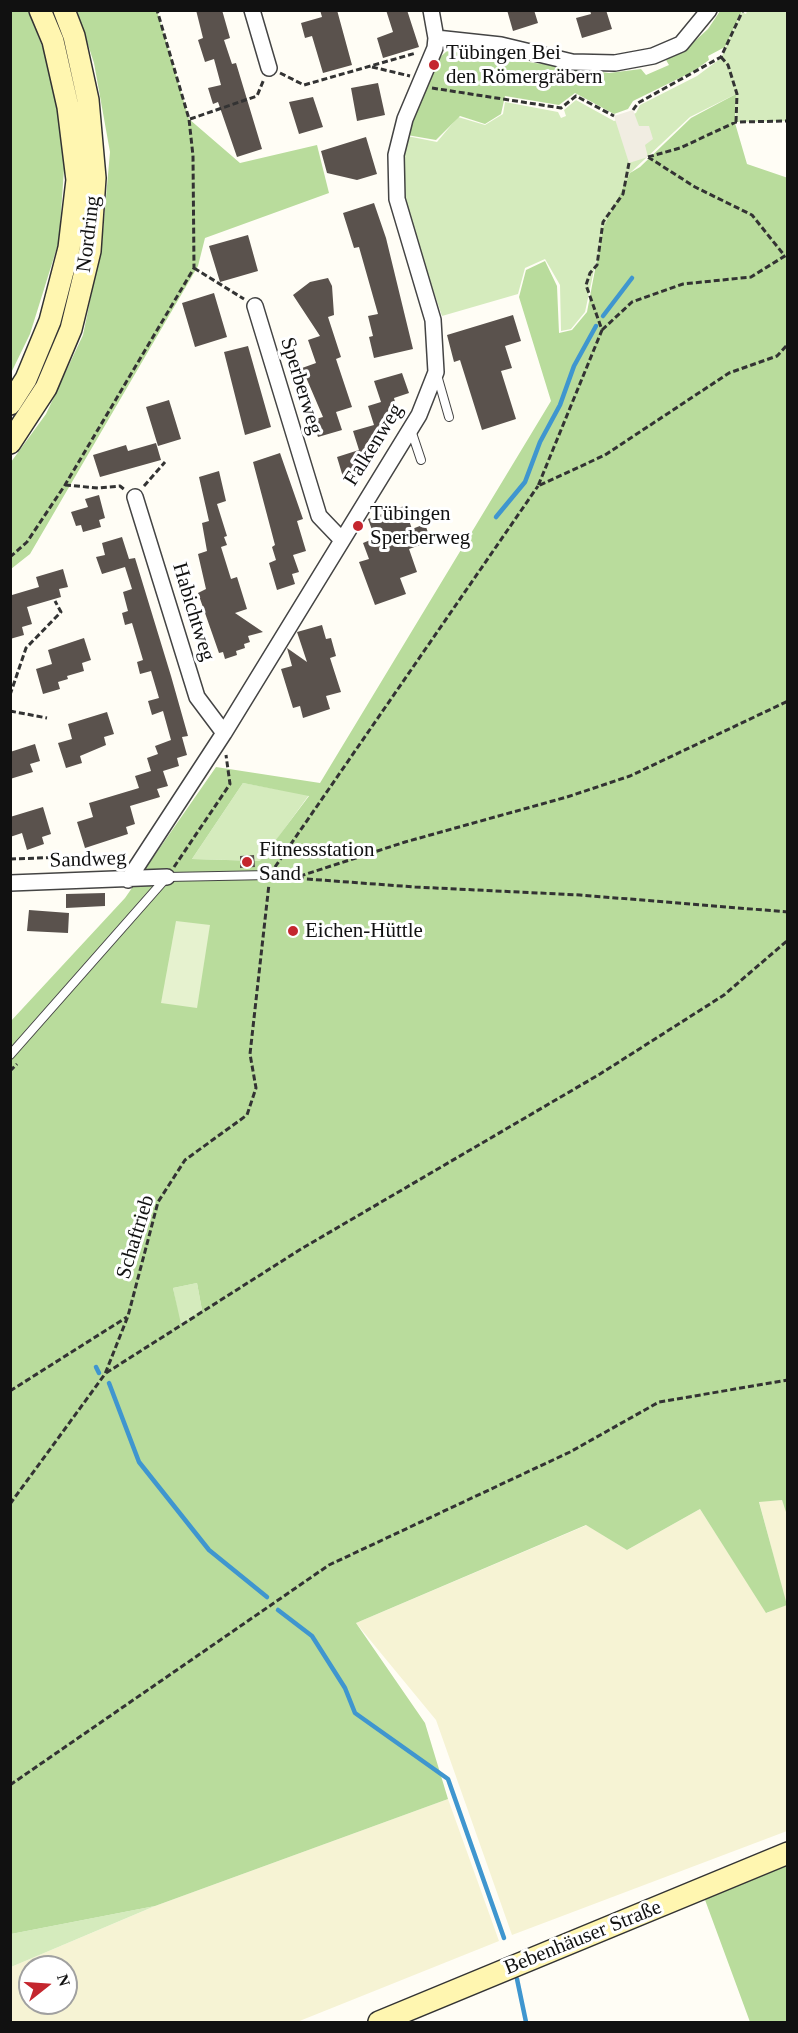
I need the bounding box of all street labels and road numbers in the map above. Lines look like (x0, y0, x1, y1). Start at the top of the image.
street label: Nordring (72, 194, 106, 274)
street label: Sperberweg (274, 334, 328, 438)
street label: Falkenweg (339, 399, 409, 491)
street label: Habichtweg (166, 560, 220, 664)
street label: Sandweg (49, 846, 127, 874)
street label: Schaftrieb (111, 1192, 161, 1282)
street label: Bebenhäuser Straße (501, 1895, 665, 1981)

